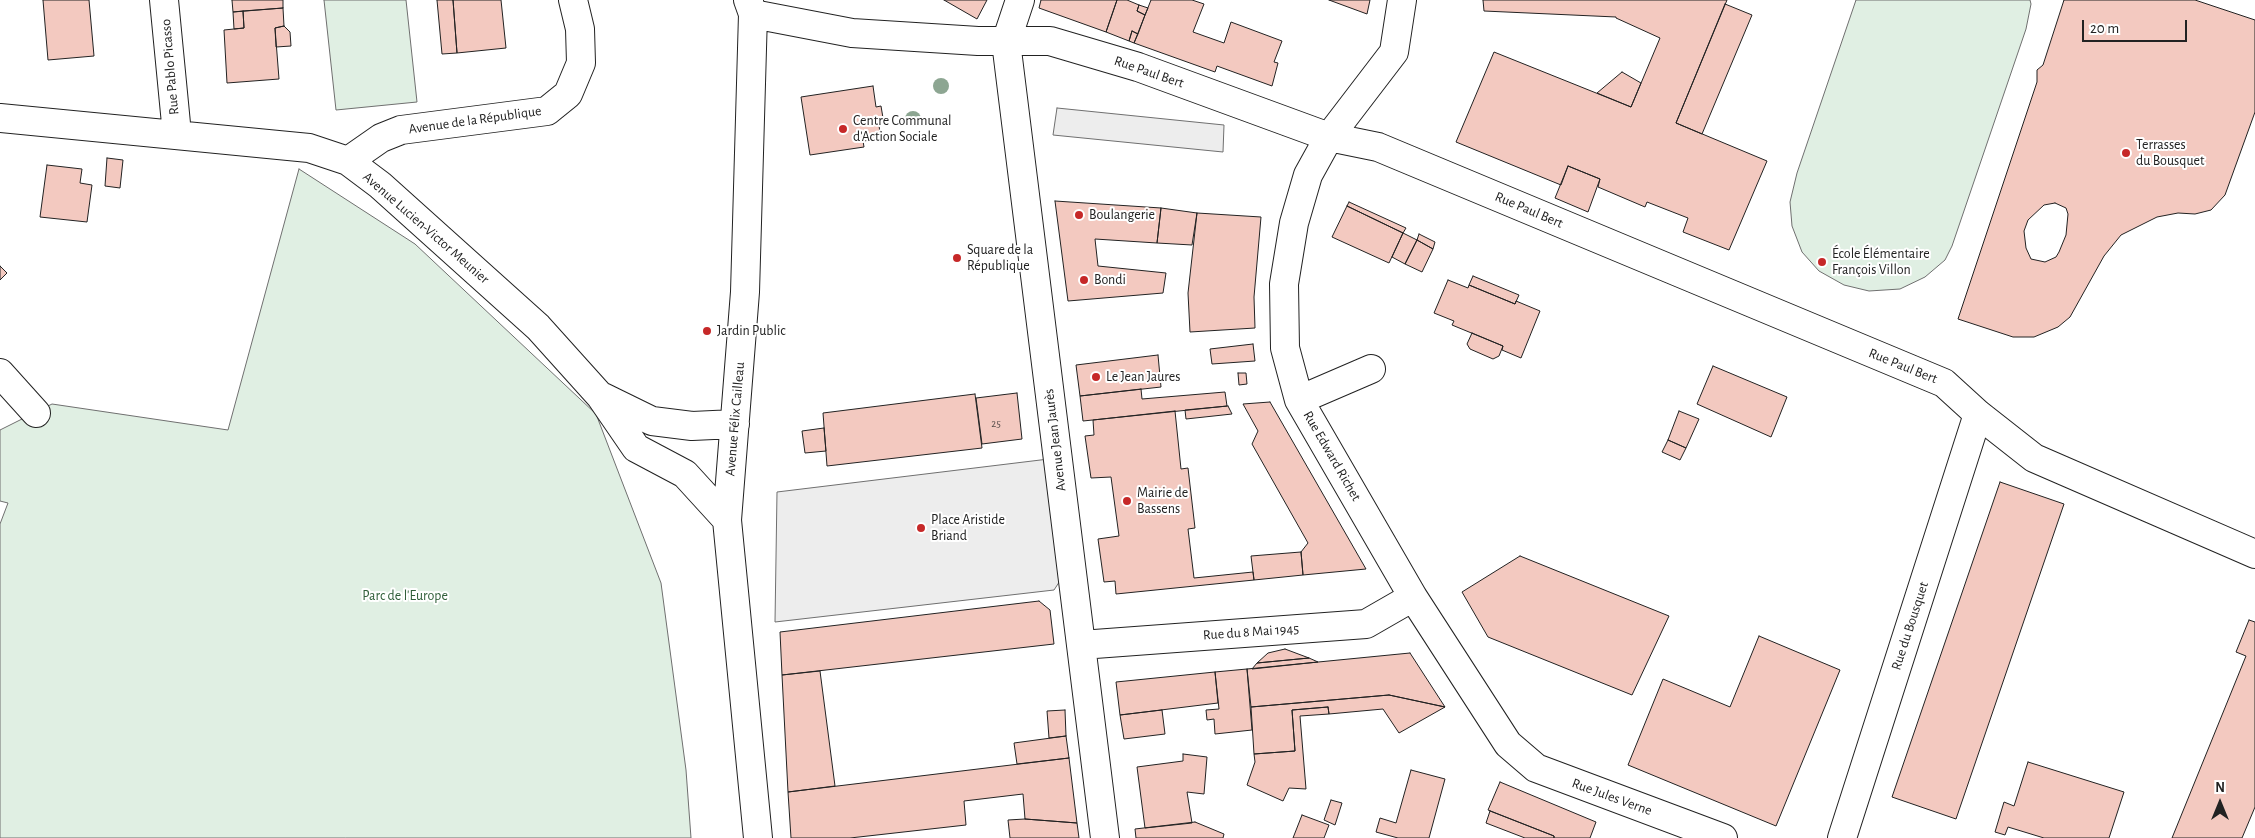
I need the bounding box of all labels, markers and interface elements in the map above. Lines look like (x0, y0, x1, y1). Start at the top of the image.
scale bar (2085, 10, 2190, 42)
street label: Rue Pablo Picasso (157, 18, 183, 116)
text: 20 m (2090, 21, 2119, 36)
street label: Rue Paul Bert (1112, 52, 1186, 92)
street label: Avenue de la République (407, 102, 543, 138)
place label: Centre Communal d'Action Sociale (853, 113, 952, 146)
marker: Centre Communal d'Action Sociale (837, 123, 849, 135)
place label: Terrasses du Bousquet (2136, 137, 2204, 170)
marker: Terrasses du Bousquet (2120, 147, 2132, 159)
street label: Avenue Lucien-Victor Meunier (359, 169, 493, 287)
street label: Rue Paul Bert (1492, 188, 1566, 232)
place label: Boulangerie (1089, 207, 1155, 223)
marker: Boulangerie (1073, 209, 1085, 221)
place label: Square de la République (967, 242, 1033, 274)
place label: École Élémentaire François Villon (1832, 246, 1930, 278)
marker: Square de la République (951, 252, 963, 264)
marker: École Élémentaire François Villon (1816, 256, 1828, 268)
place label: Bondi (1094, 272, 1126, 288)
marker: Bondi (1078, 274, 1090, 286)
place label: Jardin Public (717, 323, 786, 339)
marker: Jardin Public (701, 325, 713, 337)
street label: Rue Paul Bert (1866, 345, 1940, 387)
street label: Avenue Félix Cailleau (722, 361, 748, 477)
place label: Le Jean Jaures (1106, 369, 1180, 385)
marker: Le Jean Jaures (1090, 371, 1102, 383)
street label: Avenue Jean Jaurès (1040, 388, 1070, 492)
street label: Rue Edward Richet (1299, 408, 1365, 504)
house number: 25 (991, 417, 1001, 431)
place label: Mairie de Bassens (1137, 485, 1188, 518)
marker: Mairie de Bassens (1121, 495, 1133, 507)
place label: Place Aristide Briand (931, 512, 1005, 544)
marker: Place Aristide Briand (915, 522, 927, 534)
street label: Rue du Bousquet (1888, 580, 1932, 672)
park label: Parc de l'Europe (362, 588, 448, 604)
street label: Rue du 8 Mai 1945 (1202, 620, 1300, 644)
street label: Rue Jules Verne (1570, 775, 1654, 819)
north arrow (2195, 778, 2245, 828)
text: N (2215, 781, 2225, 795)

